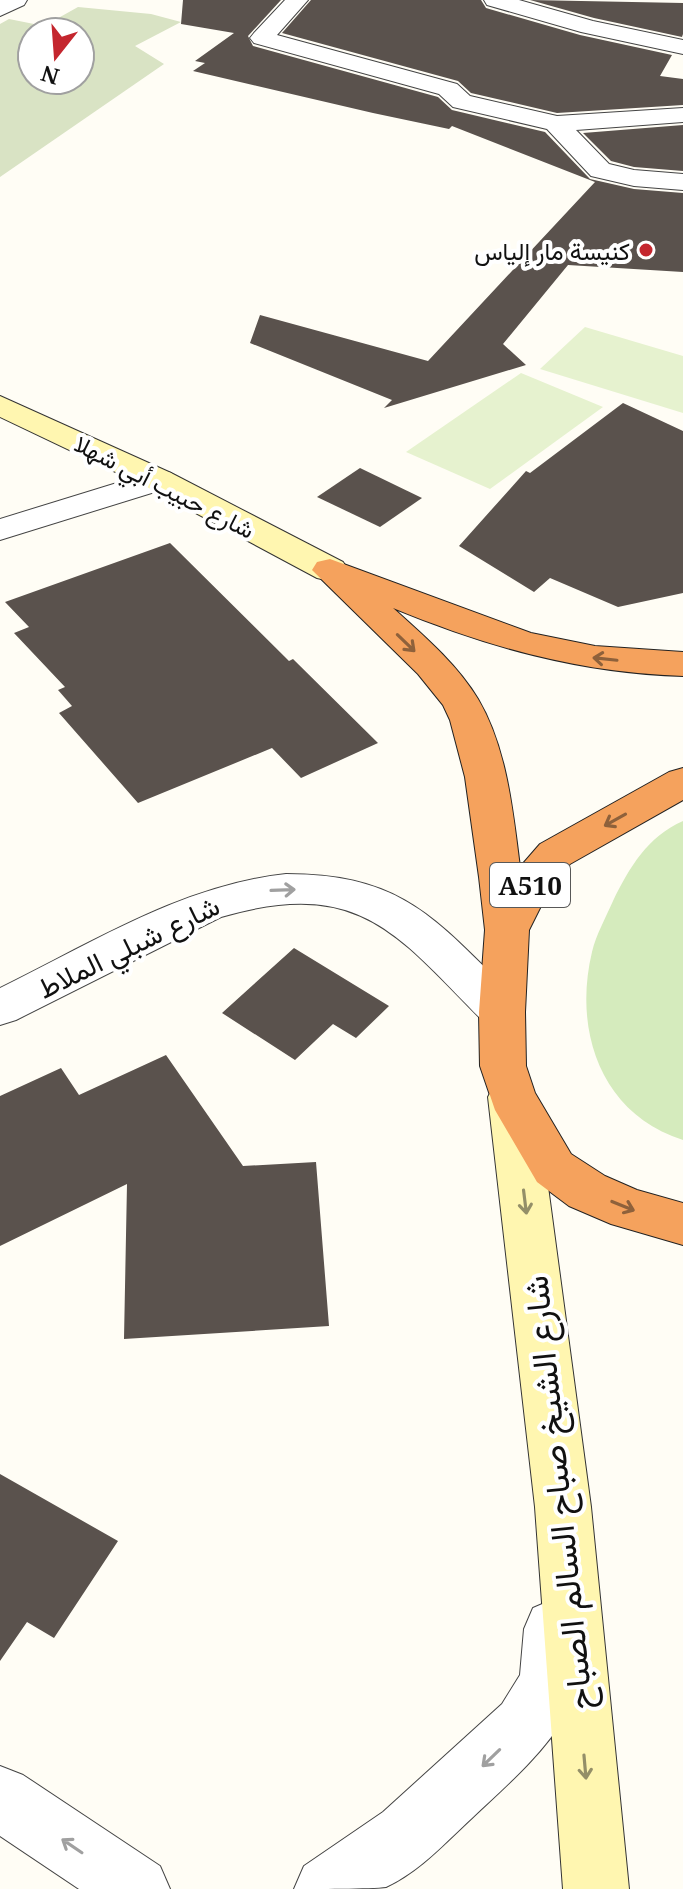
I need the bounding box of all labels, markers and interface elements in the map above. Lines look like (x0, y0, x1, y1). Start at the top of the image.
north arrow (16, 16, 96, 96)
text: N (37, 59, 63, 93)
place label: كنيسة مار إلياس (474, 234, 630, 267)
marker: كنيسة مار إلياس (637, 241, 655, 259)
street label: شارع حبيب أبي شهلا (67, 426, 261, 549)
one-way arrow (396, 634, 416, 653)
one-way arrow (592, 651, 619, 666)
one-way arrow (603, 813, 627, 828)
road number: A510 (490, 863, 570, 907)
one-way arrow (269, 882, 296, 897)
street label: شارع شبلي الملاط (31, 886, 227, 1011)
one-way arrow (518, 1189, 533, 1214)
one-way arrow (610, 1200, 635, 1214)
street label: شارع الشيخ صباح السالم الصباح (511, 1273, 605, 1712)
one-way arrow (481, 1749, 501, 1768)
one-way arrow (578, 1753, 593, 1780)
one-way arrow (62, 1838, 84, 1854)

